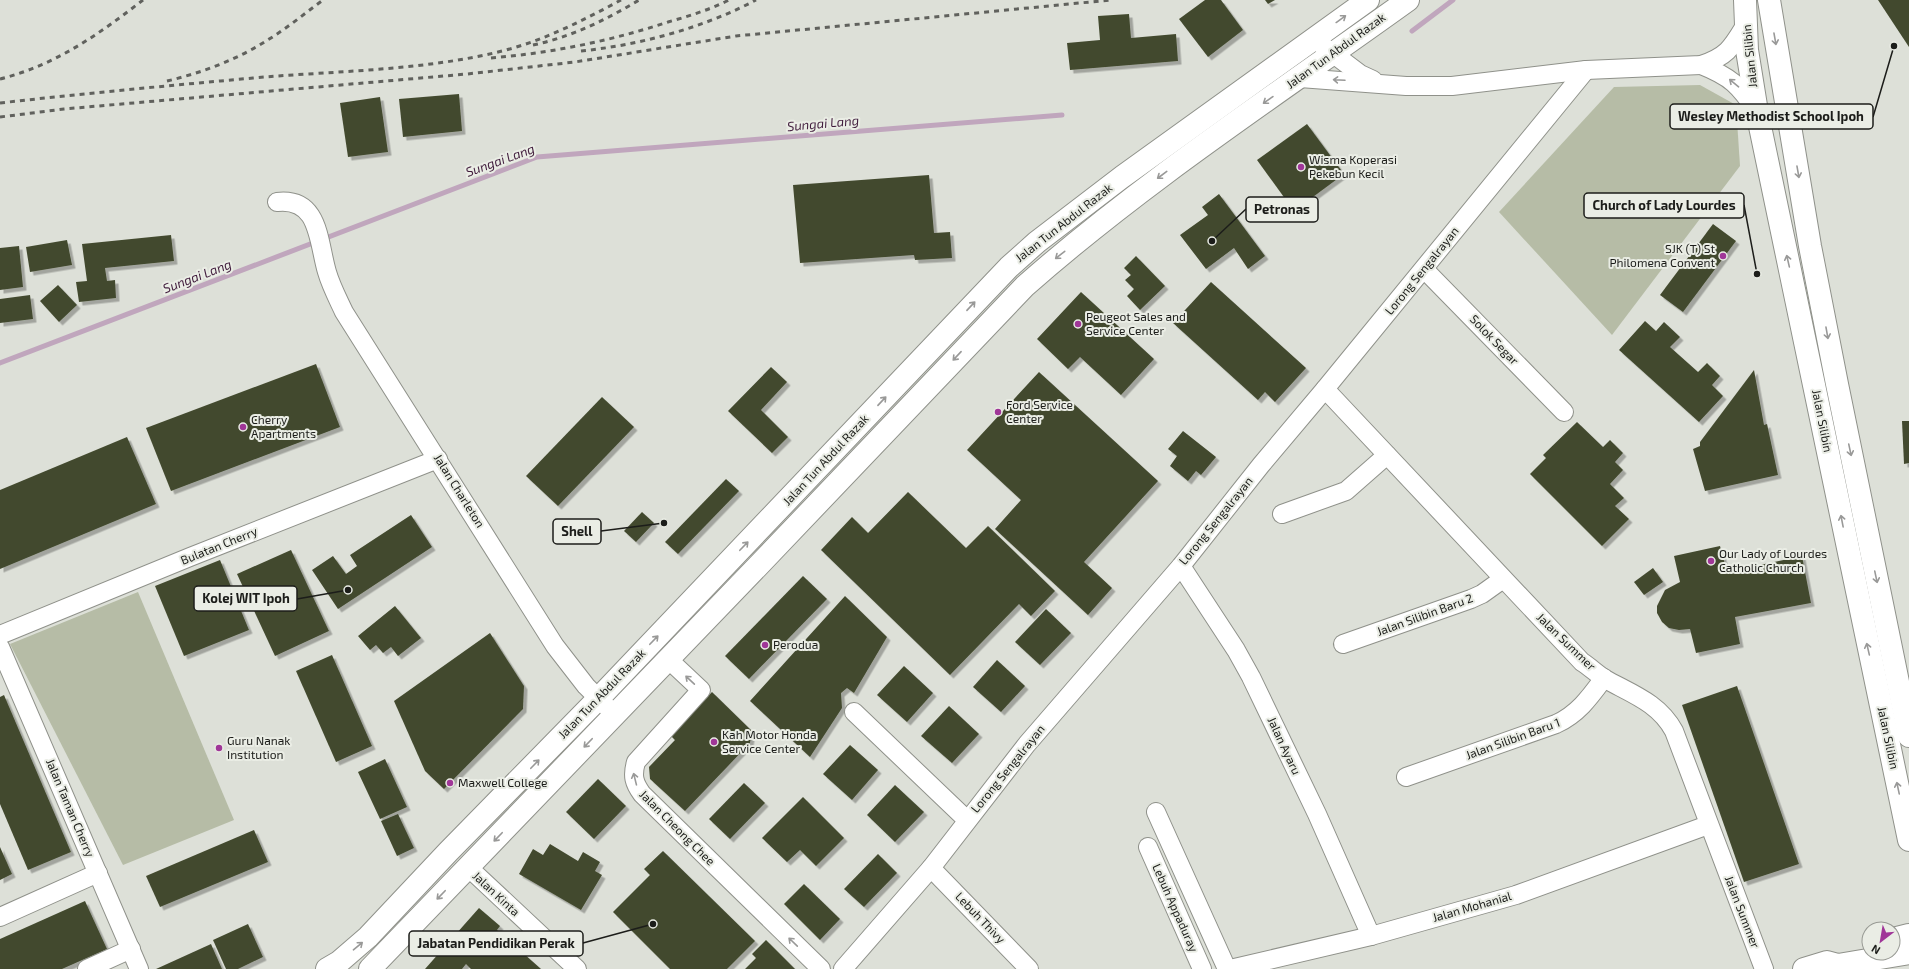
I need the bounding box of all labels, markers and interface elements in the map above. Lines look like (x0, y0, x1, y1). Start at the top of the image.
street label: Jalan Tun Abdul Razak (1283, 10, 1388, 91)
one-way arrow (1335, 15, 1346, 24)
street label: Jalan Silibin (1739, 24, 1759, 88)
one-way arrow (1771, 32, 1779, 45)
one-way arrow (1333, 76, 1346, 84)
one-way arrow (1728, 78, 1739, 87)
one-way arrow (1263, 96, 1274, 104)
callout: Wesley Methodist School Ipoh (1670, 104, 1873, 129)
text: Wesley Methodist School Ipoh (1678, 108, 1864, 124)
water label: Sungai Lang (786, 112, 860, 134)
water label: Sungai Lang (463, 140, 537, 180)
place label: Wisma Koperasi Pekebun Kecil (1309, 152, 1397, 180)
marker: Wisma Koperasi Pekebun Kecil (1296, 162, 1306, 172)
one-way arrow (1794, 165, 1802, 178)
one-way arrow (1157, 171, 1168, 180)
street label: Jalan Tun Abdul Razak (1012, 180, 1115, 264)
callout: Church of Lady Lourdes (1584, 193, 1744, 218)
callout: Petronas (1246, 197, 1318, 222)
text: Church of Lady Lourdes (1592, 197, 1736, 213)
text: Petronas (1254, 201, 1310, 217)
street label: Lorong Sengalrayan (1381, 224, 1461, 317)
place label: SJK (T) St Philomena Convent (1609, 241, 1715, 269)
one-way arrow (1054, 251, 1065, 260)
marker: SJK (T) St Philomena Convent (1718, 251, 1728, 261)
one-way arrow (1784, 255, 1792, 268)
water label: Sungai Lang (160, 256, 234, 296)
one-way arrow (966, 301, 976, 311)
place label: Peugeot Sales and Service Center (1086, 309, 1186, 337)
street label: Solok Segar (1468, 311, 1522, 367)
marker: Peugeot Sales and Service Center (1073, 319, 1083, 329)
one-way arrow (1823, 326, 1831, 339)
one-way arrow (953, 351, 962, 361)
street label: Jalan Silibin (1810, 388, 1836, 453)
one-way arrow (877, 396, 886, 406)
place label: Ford Service Center (1006, 397, 1073, 425)
marker: Ford Service Center (993, 407, 1003, 417)
street label: Jalan Tun Abdul Razak (780, 411, 871, 508)
place label: Cherry Apartments (251, 412, 316, 440)
marker: Cherry Apartments (238, 422, 248, 432)
one-way arrow (1846, 443, 1854, 456)
street label: Jalan Charleton (432, 451, 488, 530)
street label: Lorong Sengalrayan (1175, 474, 1255, 567)
one-way arrow (1838, 515, 1846, 528)
callout: Shell (553, 519, 601, 544)
street label: Bulatan Cherry (178, 523, 260, 567)
text: Shell (561, 523, 593, 539)
one-way arrow (739, 541, 749, 551)
place label: Our Lady of Lourdes Catholic Church (1719, 546, 1827, 574)
marker: Our Lady of Lourdes Catholic Church (1706, 556, 1716, 566)
one-way arrow (1872, 570, 1880, 583)
callout: Kolej WIT Ipoh (194, 586, 297, 611)
text: Kolej WIT Ipoh (202, 590, 290, 606)
street label: Jalan Silibin Baru 2 (1375, 590, 1475, 638)
street label: Jalan Summer (1534, 610, 1599, 673)
one-way arrow (650, 635, 659, 645)
place label: Perodua (773, 637, 818, 651)
marker: Perodua (760, 640, 770, 650)
one-way arrow (1864, 643, 1872, 656)
street label: Jalan Tun Abdul Razak (555, 646, 648, 741)
one-way arrow (685, 675, 695, 684)
street label: Jalan Silibin (1876, 705, 1902, 770)
street label: Jalan Silibin Baru 1 (1464, 714, 1562, 762)
street label: Jalan Ayaru (1265, 715, 1304, 777)
street label: Lorong Sengalrayan (967, 722, 1047, 815)
place label: Kah Motor Honda Service Center (722, 727, 817, 755)
place label: Guru Nanak Institution (227, 733, 290, 761)
marker: Kah Motor Honda Service Center (709, 737, 719, 747)
one-way arrow (583, 738, 593, 748)
marker: Guru Nanak Institution (214, 743, 224, 753)
street label: Jalan Taman Cherry (44, 756, 98, 860)
one-way arrow (530, 759, 540, 769)
one-way arrow (630, 773, 638, 786)
place label: Maxwell College (458, 775, 548, 789)
marker: Maxwell College (445, 778, 455, 788)
one-way arrow (1894, 782, 1902, 795)
street label: Jalan Cheong Chee (637, 787, 718, 868)
one-way arrow (493, 831, 502, 842)
street label: Lebuh Appaduray (1150, 861, 1202, 954)
street label: Jalan Kinta (470, 868, 523, 918)
street label: Jalan Summer (1723, 874, 1763, 950)
street label: Jalan Mohanial (1431, 888, 1513, 924)
street label: Lebuh Thivy (953, 889, 1009, 946)
one-way arrow (436, 890, 446, 900)
north arrow (1861, 921, 1901, 961)
callout: Jabatan Pendidikan Perak (409, 931, 583, 956)
text: Jabatan Pendidikan Perak (417, 935, 575, 951)
one-way arrow (788, 937, 798, 947)
one-way arrow (353, 941, 364, 950)
text: N (1869, 942, 1882, 958)

